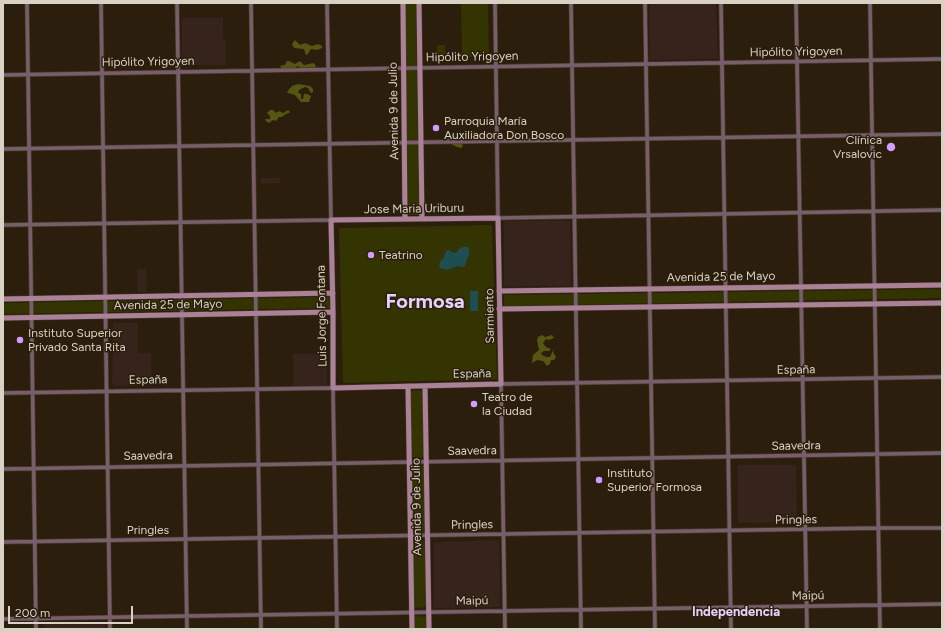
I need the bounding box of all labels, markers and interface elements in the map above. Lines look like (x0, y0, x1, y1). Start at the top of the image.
street label: Hipólito Yrigoyen (750, 44, 842, 60)
street label: Hipólito Yrigoyen (426, 49, 518, 65)
street label: Hipólito Yrigoyen (102, 54, 194, 70)
street label: Avenida 9 de Julio (386, 62, 402, 160)
place label: Parroquia María Auxiliadora Don Bosco (444, 114, 564, 142)
marker: Parroquia María Auxiliadora Don Bosco (431, 123, 441, 133)
place label: Clínica Vrsalovic (833, 133, 882, 161)
marker: Clínica Vrsalovic (885, 141, 897, 153)
street label: Jose Maria Uriburu (364, 201, 464, 217)
place label: Teatrino (379, 248, 423, 262)
marker: Teatrino (366, 250, 376, 260)
street label: Luis Jorge Fontana (314, 265, 330, 367)
street label: Avenida 25 de Mayo (667, 269, 775, 285)
street label: Sarmiento (482, 288, 498, 344)
district label: Formosa (385, 290, 465, 314)
street label: Avenida 25 de Mayo (114, 297, 222, 313)
place label: Instituto Superior Privado Santa Rita (28, 326, 126, 354)
marker: Instituto Superior Privado Santa Rita (15, 335, 25, 345)
street label: España (777, 362, 815, 378)
street label: España (453, 366, 491, 382)
street label: España (129, 372, 167, 388)
place label: Teatro de la Ciudad (482, 390, 533, 418)
marker: Teatro de la Ciudad (469, 399, 479, 409)
street label: Saavedra (771, 438, 821, 454)
street label: Saavedra (447, 443, 497, 459)
street label: Saavedra (123, 448, 173, 464)
street label: Avenida 9 de Julio (409, 458, 425, 556)
place label: Instituto Superior Formosa (607, 466, 702, 494)
marker: Instituto Superior Formosa (594, 475, 604, 485)
street label: Pringles (775, 512, 817, 528)
street label: Pringles (451, 517, 493, 533)
street label: Pringles (127, 523, 169, 537)
street label: Maipú (791, 589, 825, 603)
street label: Maipú (455, 594, 489, 608)
scale bar (10, 598, 135, 624)
district label: Independencia (692, 604, 780, 620)
text: 200 m (15, 606, 50, 620)

